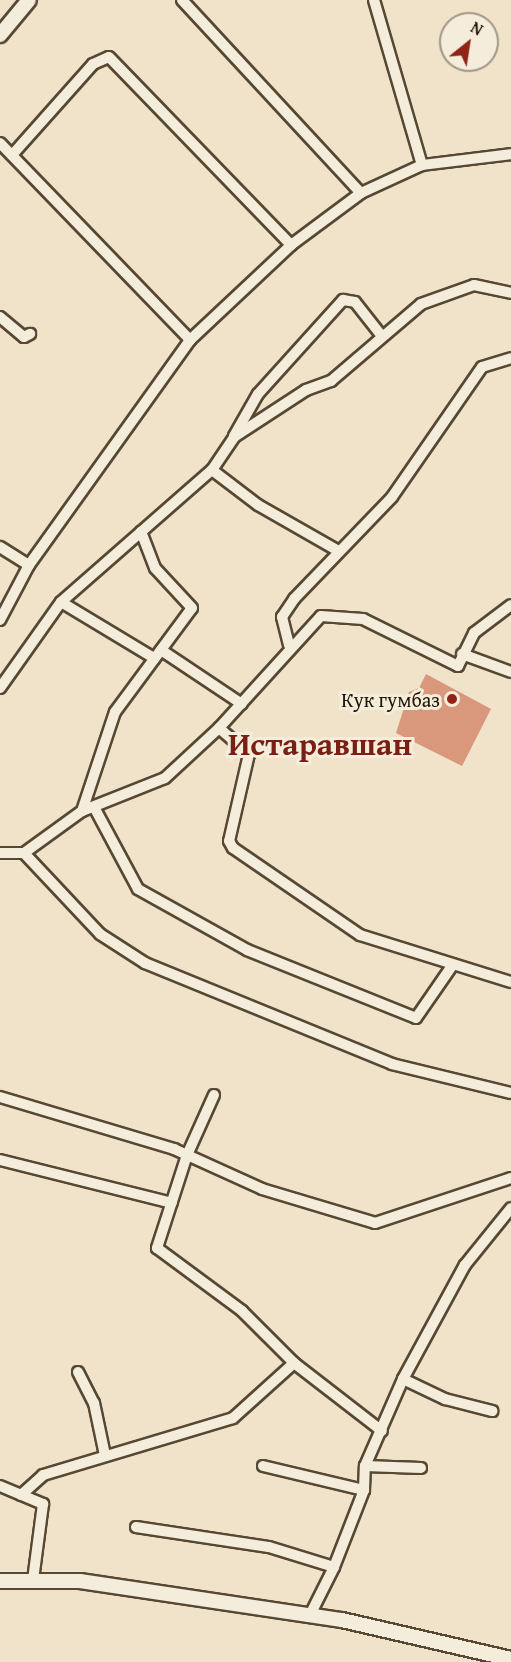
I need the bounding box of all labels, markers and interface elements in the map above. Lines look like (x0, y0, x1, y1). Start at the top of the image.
north arrow (439, 12, 499, 72)
text: N (466, 15, 488, 41)
place label: Кук гумбаз (341, 687, 440, 711)
marker: Кук гумбаз (445, 692, 459, 706)
district label: Истаравшан (228, 725, 412, 763)

